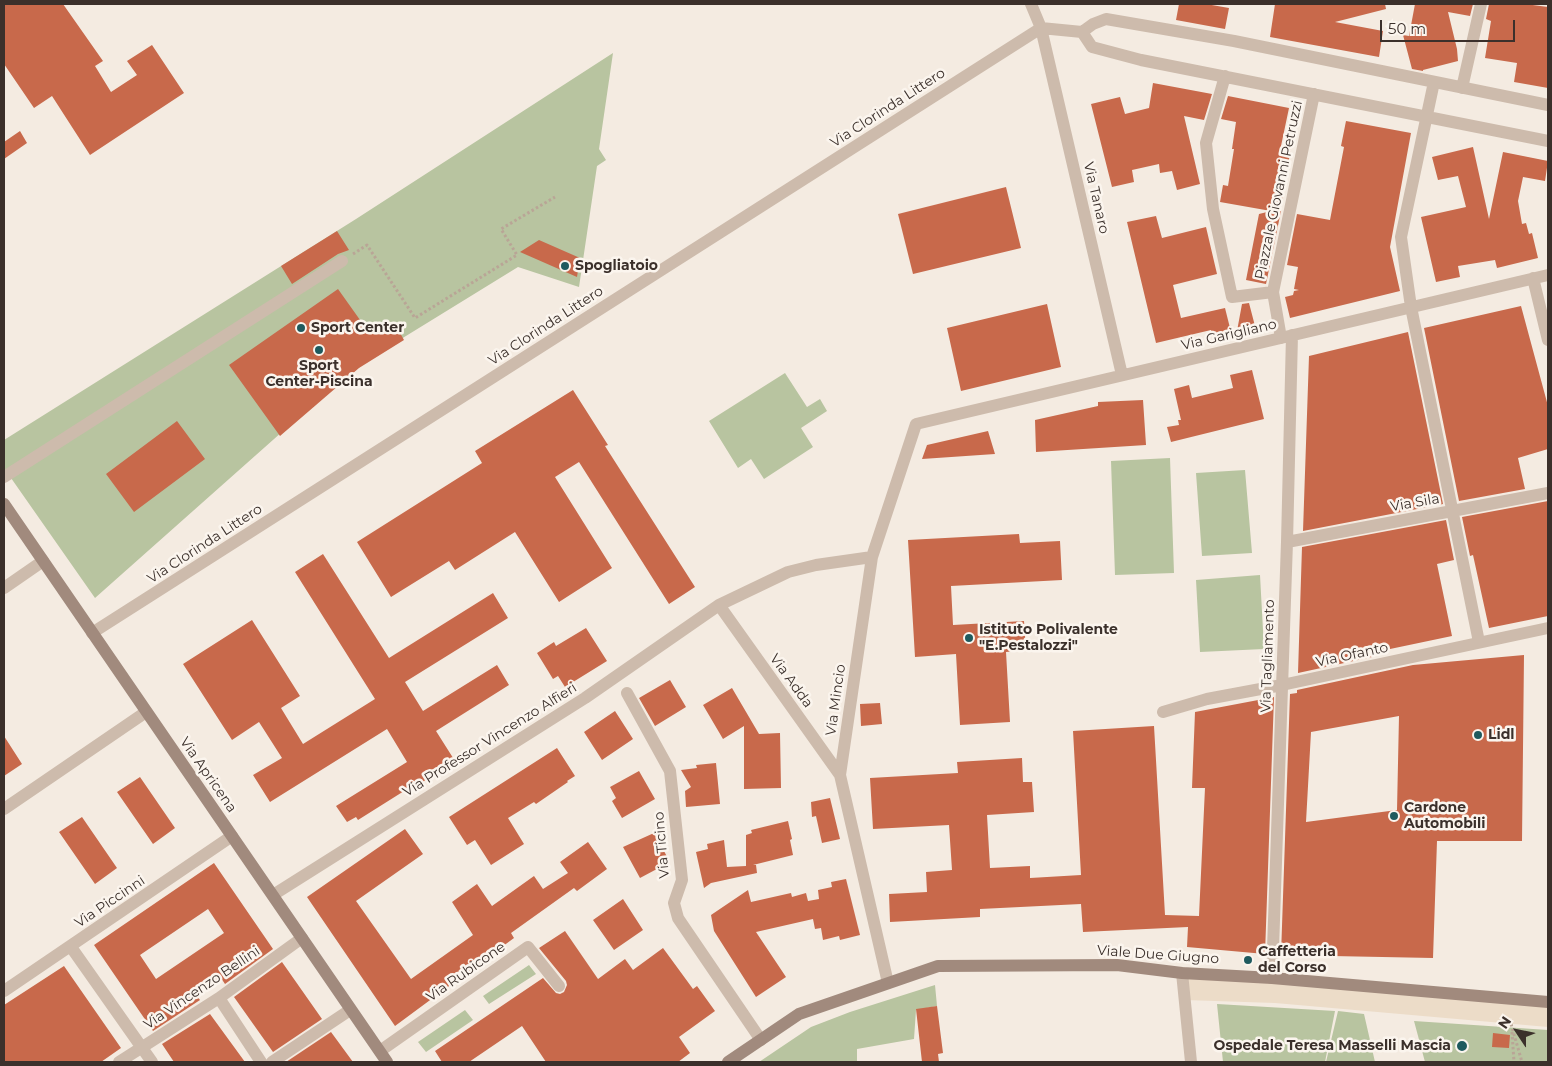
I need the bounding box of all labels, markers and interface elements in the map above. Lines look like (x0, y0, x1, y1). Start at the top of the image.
scale bar (1382, 10, 1517, 42)
text: 50 m (1388, 19, 1426, 38)
street label: Via Clorinda Littero (828, 65, 948, 151)
street label: Piazzale Giovanni Petruzzi (1252, 99, 1306, 281)
street label: Via Tanaro (1080, 161, 1112, 235)
place label: Spogliatoio (575, 258, 658, 274)
marker: Spogliatoio (559, 260, 571, 272)
street label: Via Clorinda Littero (486, 283, 606, 369)
street label: Via Garigliano (1180, 316, 1278, 354)
place label: Sport Center (311, 320, 404, 336)
marker: Sport Center (295, 322, 307, 334)
marker: Sport Center-Piscina (313, 344, 325, 356)
place label: Sport Center-Piscina (265, 358, 373, 391)
street label: Via Sila (1389, 490, 1441, 516)
street label: Via Clorinda Littero (145, 501, 265, 587)
street label: Via Tagliamento (1258, 599, 1278, 713)
place label: Istituto Polivalente "E.Pestalozzi" (979, 622, 1118, 654)
marker: Istituto Polivalente "E.Pestalozzi" (963, 632, 975, 644)
street label: Via Ofanto (1314, 639, 1390, 671)
street label: Via Adda (766, 651, 816, 711)
street label: Via Mincio (823, 663, 849, 737)
street label: Via Professor Vincenzo Alfieri (400, 679, 580, 801)
place label: Lidl (1488, 727, 1515, 743)
marker: Lidl (1472, 729, 1484, 741)
street label: Via Apricena (176, 734, 240, 816)
place label: Cardone Automobili (1404, 800, 1485, 832)
marker: Cardone Automobili (1388, 810, 1400, 822)
street label: Via Ticino (651, 811, 673, 879)
street label: Via Piccinni (72, 872, 148, 932)
street label: Via Rubicone (423, 939, 509, 1005)
street label: Viale Due Giugno (1096, 942, 1220, 968)
street label: Via Vincenzo Bellini (141, 943, 263, 1033)
place label: Caffetteria del Corso (1258, 944, 1336, 976)
marker: Caffetteria del Corso (1242, 954, 1254, 966)
north arrow (1492, 1006, 1542, 1056)
text: N (1494, 1013, 1515, 1032)
place label: Ospedale Teresa Masselli Mascia (1214, 1038, 1451, 1054)
marker: Ospedale Teresa Masselli Mascia (1455, 1039, 1469, 1053)

